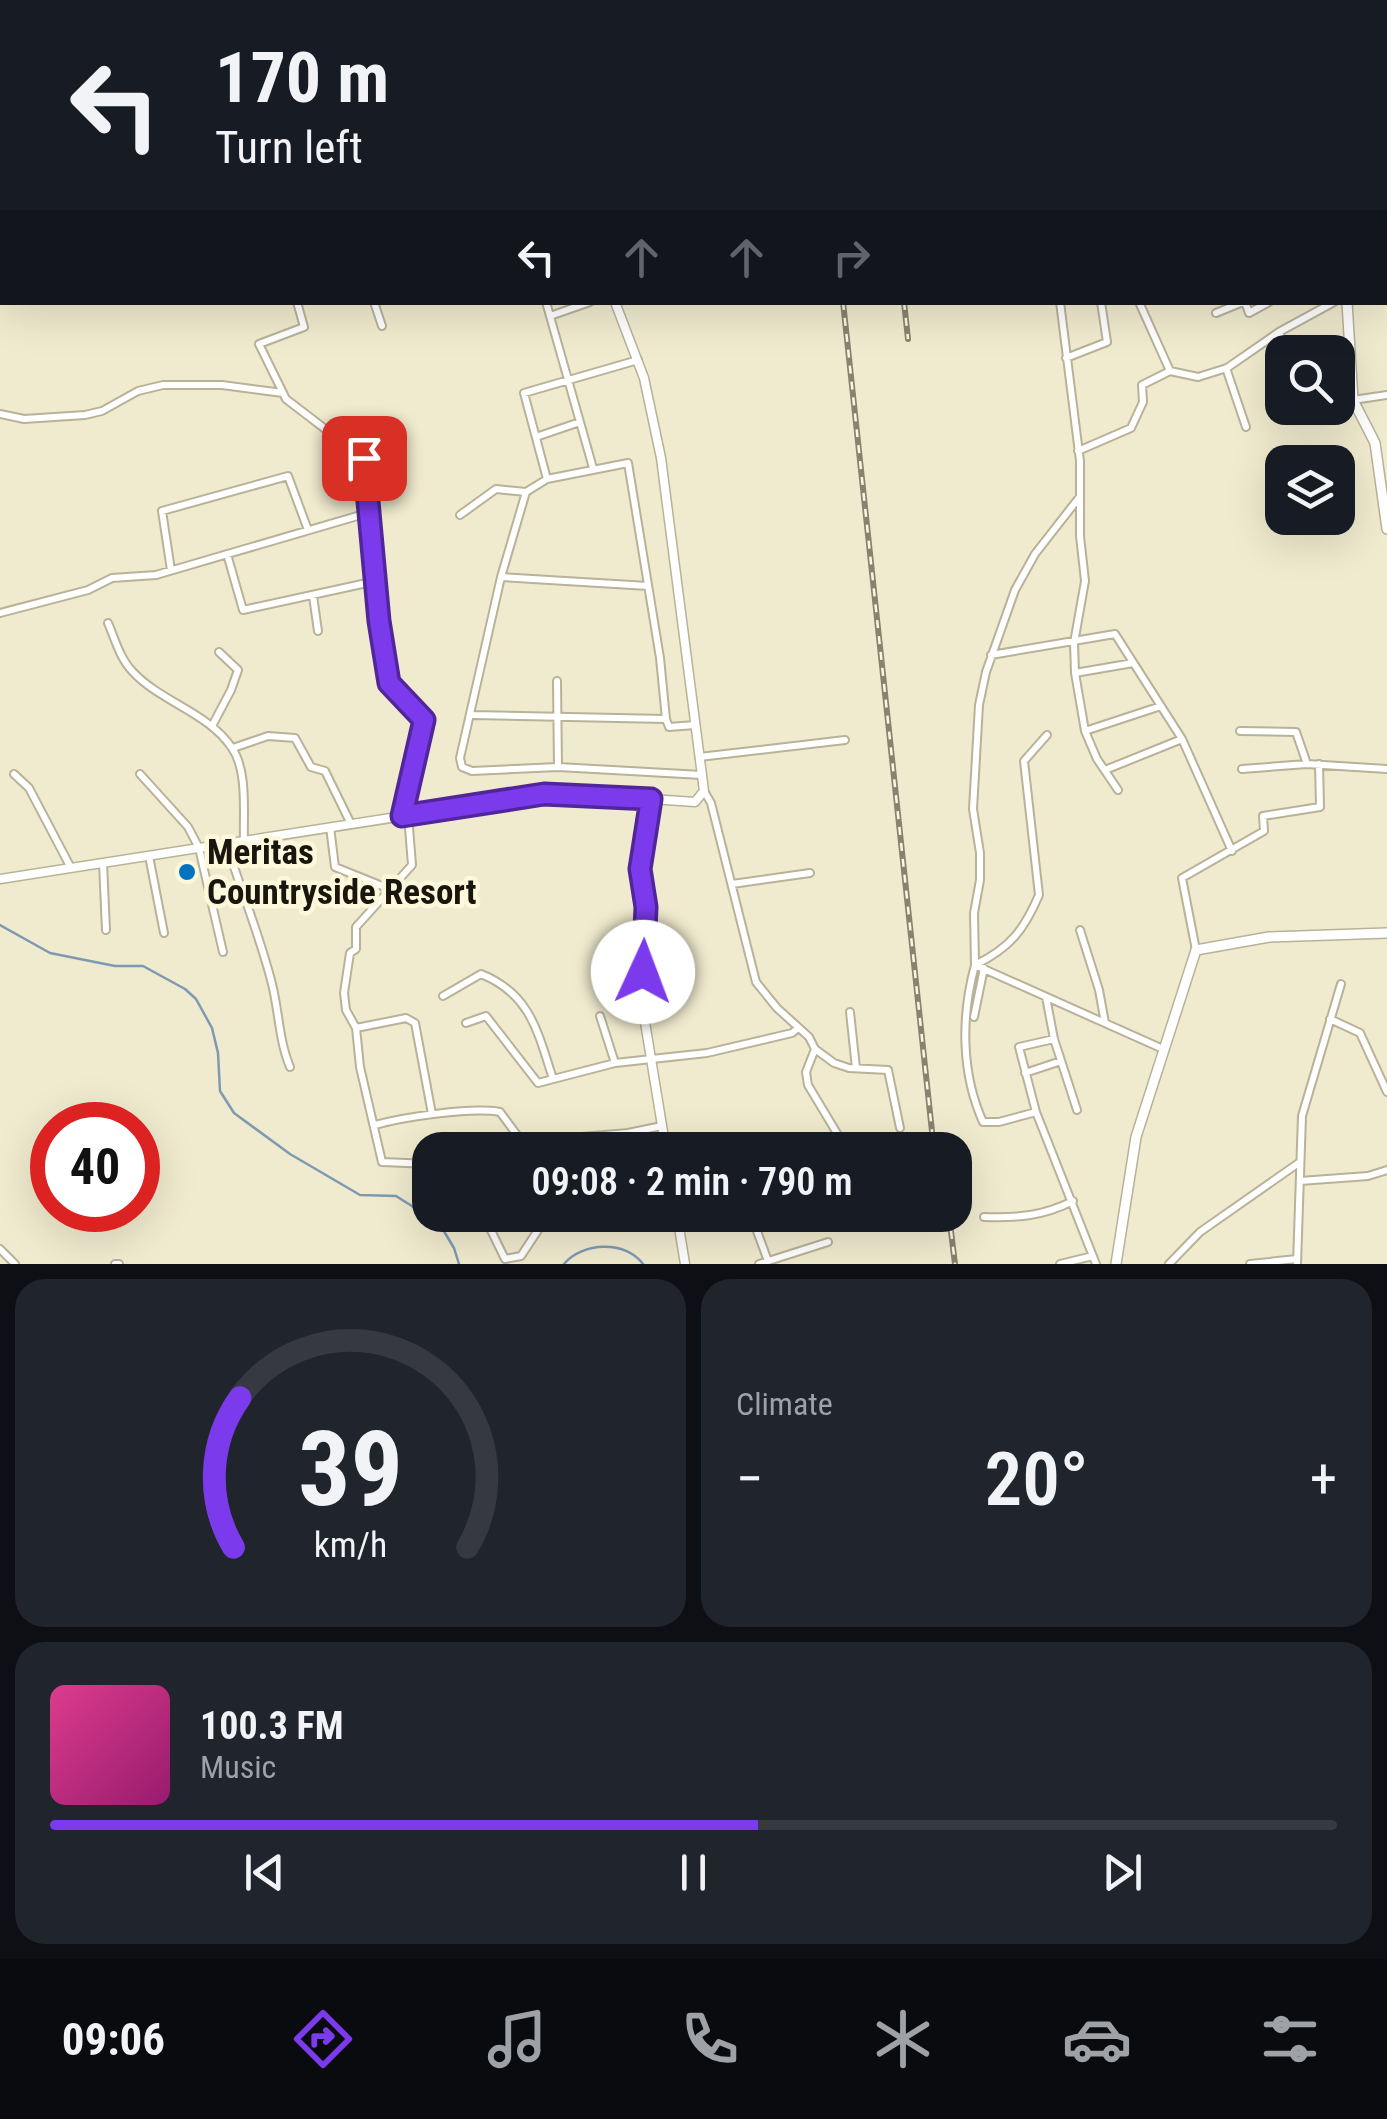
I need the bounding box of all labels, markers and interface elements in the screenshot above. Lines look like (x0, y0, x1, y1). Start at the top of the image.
text: 170 m (215, 37, 389, 119)
icon: left (50, 40, 180, 170)
text: Turn left (215, 121, 363, 174)
icon: left (509, 230, 564, 285)
icon: ahead (614, 230, 669, 285)
icon: ahead (719, 230, 774, 285)
icon: right (824, 230, 879, 285)
map controls (1265, 335, 1355, 535)
button: search (1265, 335, 1355, 425)
pin (322, 416, 407, 501)
icon: arrive (337, 431, 392, 486)
button: layers (1265, 445, 1355, 535)
place label: Meritas Countryside Resort (207, 832, 476, 913)
marker: Meritas Countryside Resort (176, 861, 198, 883)
position arrow (591, 920, 695, 1024)
speed limit sign: 40 (30, 1102, 160, 1232)
text: 09:08 · 2 min · 790 m (532, 1160, 852, 1204)
text: Climate (736, 1385, 833, 1423)
text: 39 (298, 1409, 403, 1530)
text: 20° (984, 1435, 1089, 1523)
text: − (736, 1447, 764, 1511)
text: + (1310, 1447, 1337, 1511)
text: km/h (314, 1524, 387, 1566)
text: 100.3 FM (200, 1704, 344, 1748)
text: Music (200, 1748, 276, 1786)
icon: previous (237, 1845, 292, 1900)
icon: pause (666, 1845, 721, 1900)
icon: next (1095, 1845, 1150, 1900)
icon: directions (288, 2004, 358, 2074)
icon: music (482, 2004, 552, 2074)
icon: phone (675, 2004, 745, 2074)
icon: climate (868, 2004, 938, 2074)
icon: car (1062, 2004, 1132, 2074)
icon: filters (1255, 2004, 1325, 2074)
text: 09:06 (62, 2013, 165, 2066)

